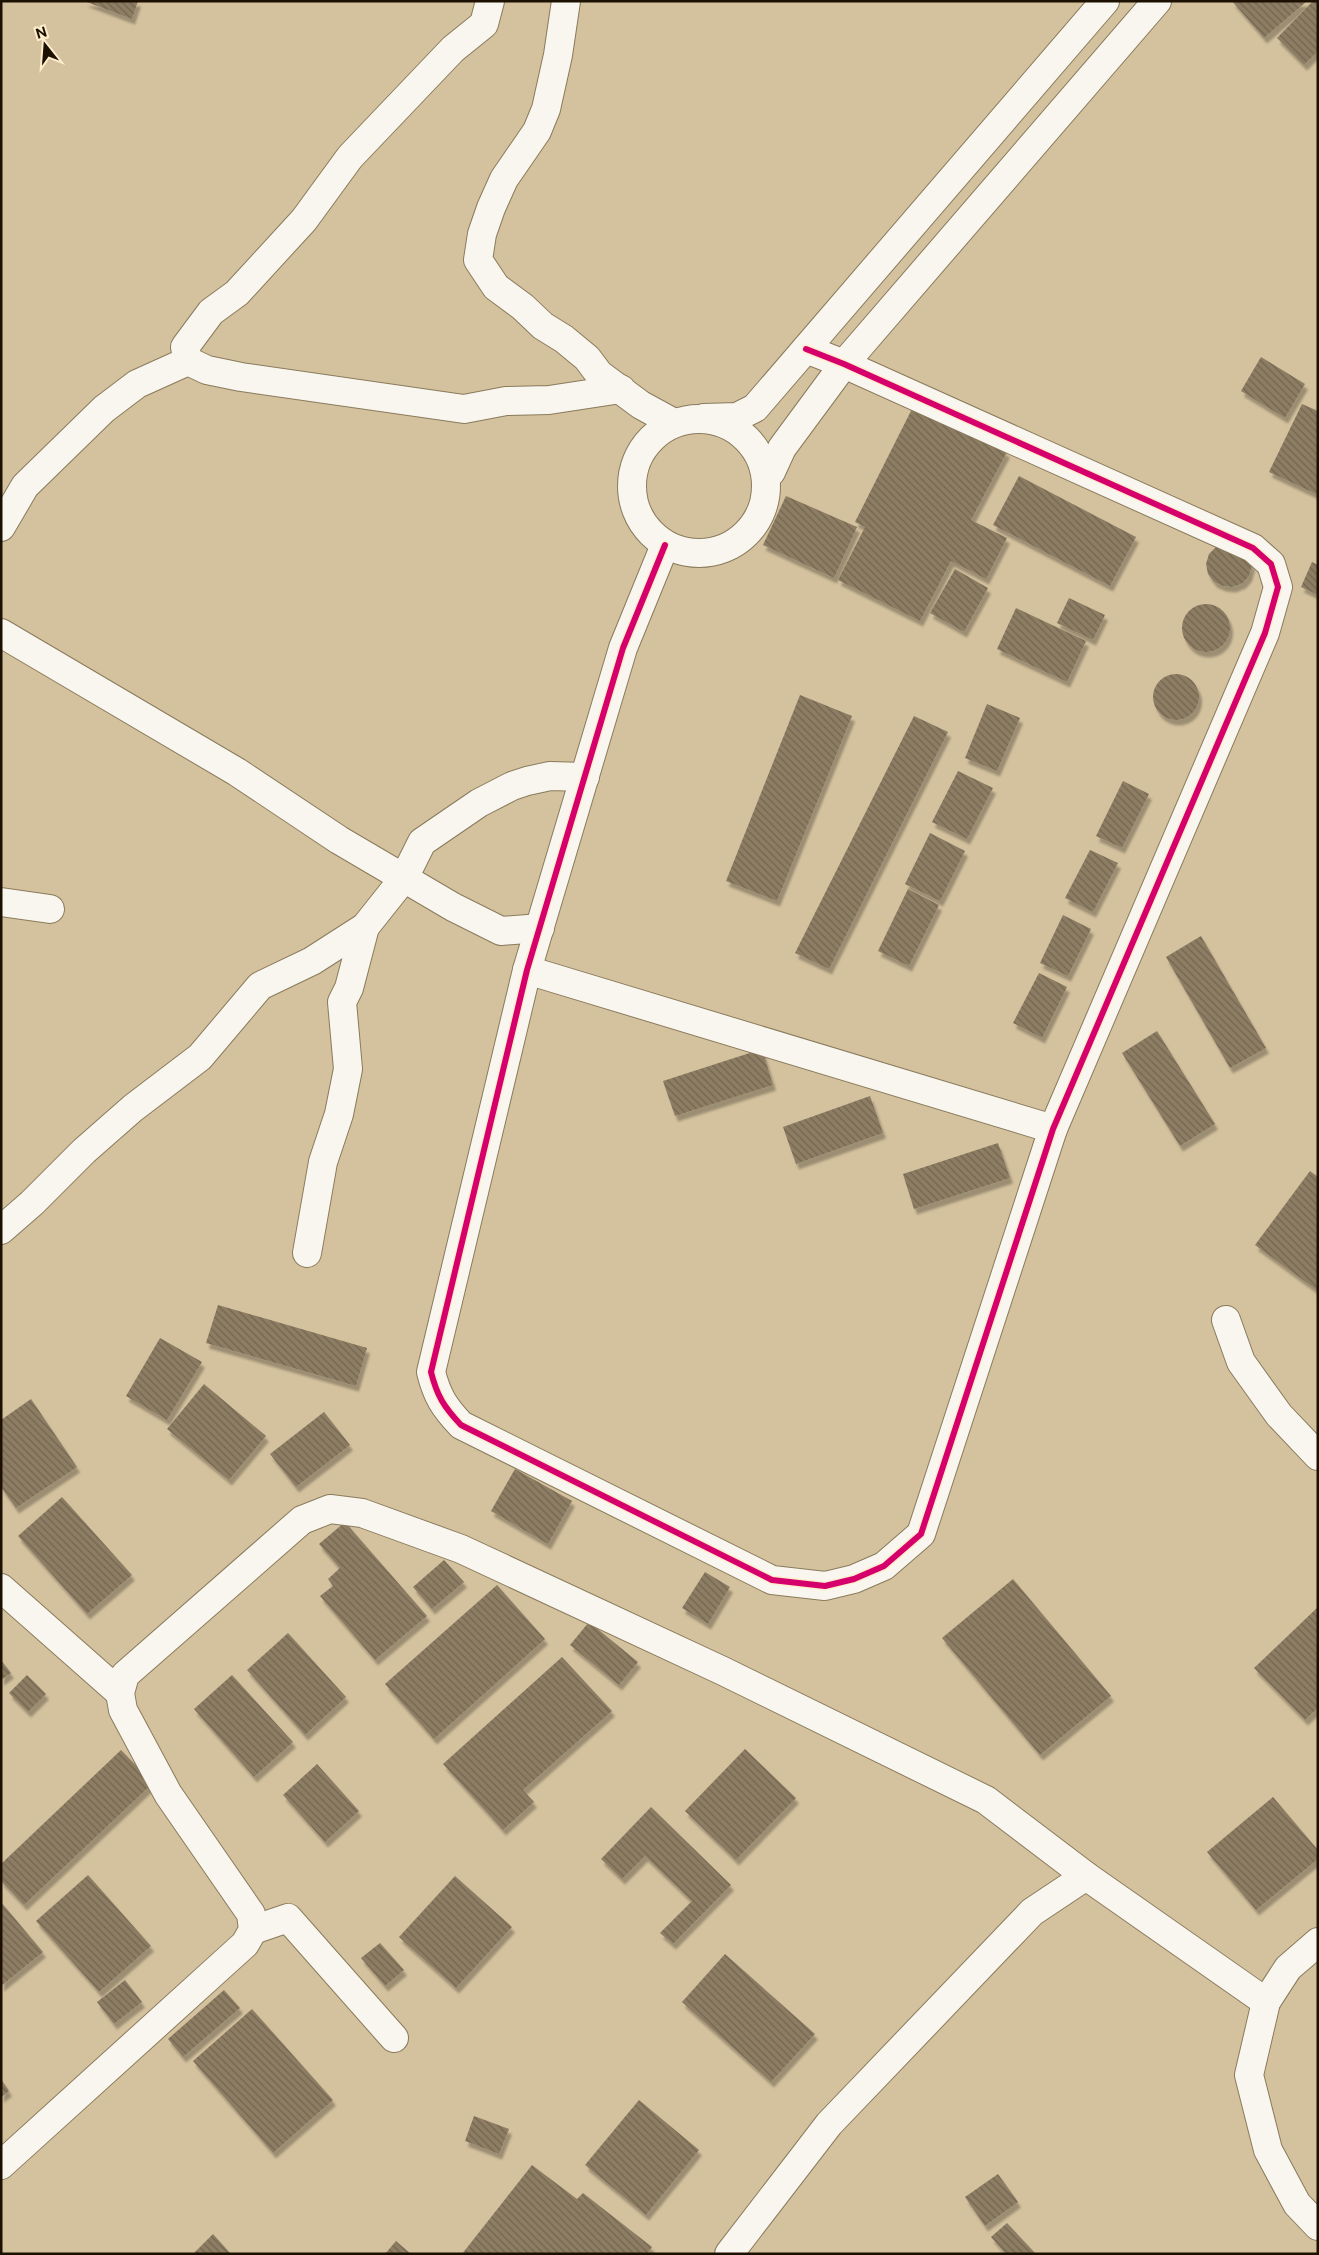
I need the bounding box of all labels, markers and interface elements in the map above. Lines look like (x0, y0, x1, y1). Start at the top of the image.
north arrow (20, 20, 70, 70)
text: N (34, 23, 49, 42)

